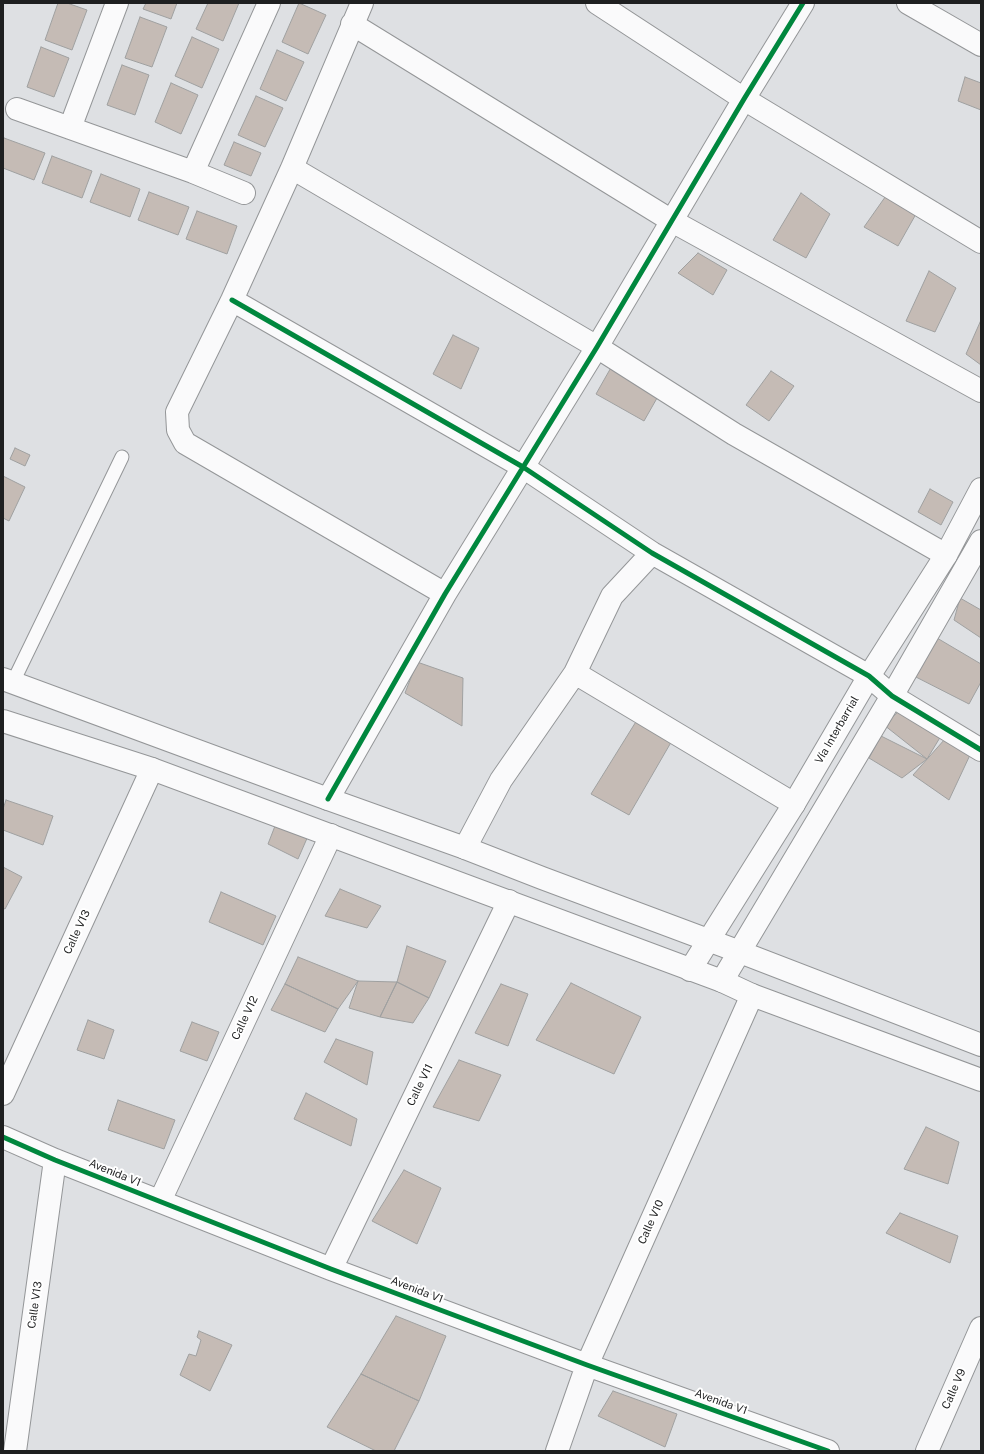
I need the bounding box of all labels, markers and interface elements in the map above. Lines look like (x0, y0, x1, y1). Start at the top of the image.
street label: Vía Interbarrial (812, 694, 862, 766)
street label: Calle V13 (61, 908, 93, 956)
street label: Calle V12 (229, 994, 261, 1042)
street label: Calle V11 (404, 1062, 436, 1108)
street label: Avenida V1 (87, 1157, 143, 1189)
street label: Calle V10 (635, 1198, 667, 1246)
street label: Avenida V1 (389, 1274, 445, 1306)
street label: Calle V13 (25, 1281, 45, 1329)
street label: Calle V9 (939, 1367, 969, 1411)
street label: Avenida V1 (693, 1386, 749, 1418)

